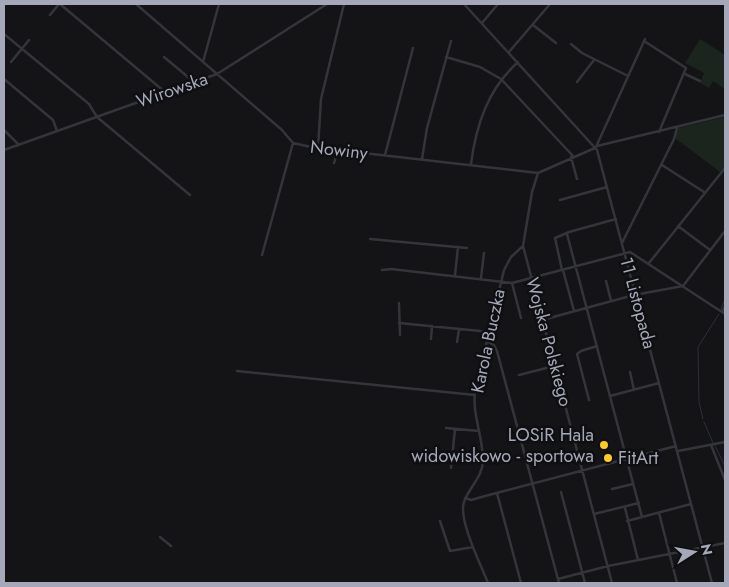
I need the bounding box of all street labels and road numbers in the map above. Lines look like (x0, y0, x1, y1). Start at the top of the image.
street label: Wirowska (133, 66, 211, 114)
street label: Nowiny (309, 134, 369, 166)
street label: 11 Listopada (613, 254, 663, 352)
street label: Wojska Polskiego (519, 275, 579, 409)
street label: Karola Buczka (464, 287, 512, 395)

